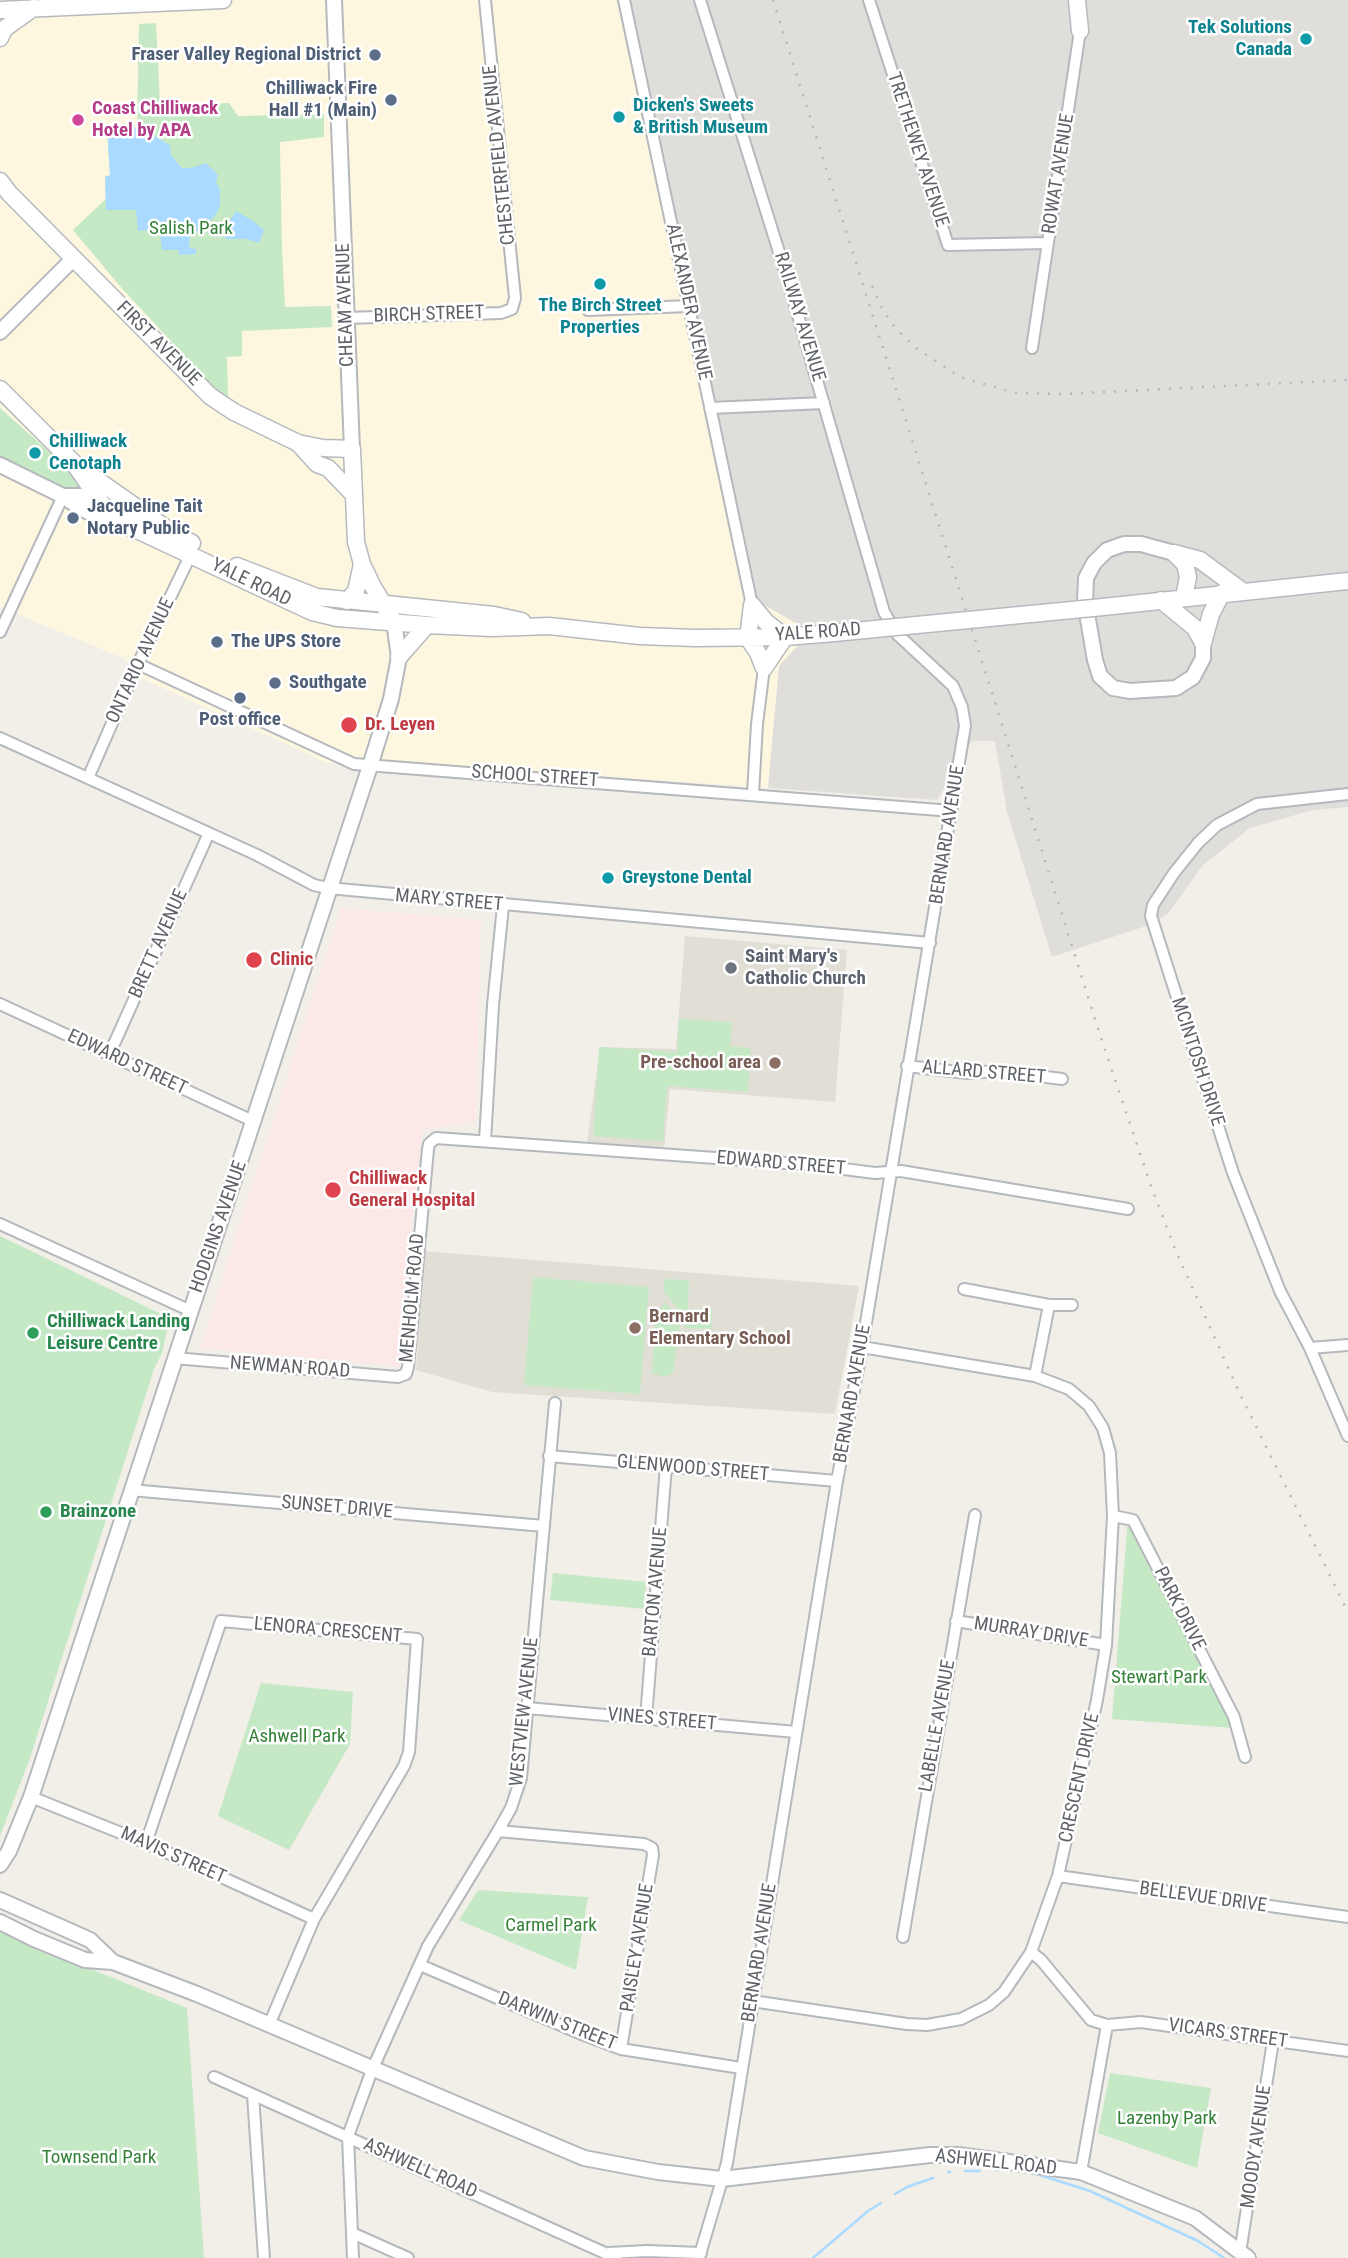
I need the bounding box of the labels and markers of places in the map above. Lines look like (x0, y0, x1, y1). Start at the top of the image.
place label: Tek Solutions Canada (1188, 17, 1292, 61)
marker: Tek Solutions Canada (1298, 31, 1314, 47)
place label: Fraser Valley Regional District (131, 44, 361, 66)
marker: Fraser Valley Regional District (367, 47, 383, 63)
place label: Chilliwack Fire Hall #1 (Main) (265, 78, 377, 122)
marker: Chilliwack Fire Hall #1 (Main) (383, 92, 399, 108)
place label: Dicken's Sweets & British Museum (633, 95, 768, 139)
place label: Coast Chilliwack Hotel by APA (92, 98, 218, 142)
marker: Dicken's Sweets & British Museum (611, 109, 627, 125)
marker: Coast Chilliwack Hotel by APA (70, 112, 86, 128)
marker: The Birch Street Properties (592, 276, 608, 292)
place label: The Birch Street Properties (538, 295, 662, 339)
place label: Chilliwack Cenotaph (49, 431, 127, 475)
marker: Chilliwack Cenotaph (27, 445, 43, 461)
place label: Jacqueline Tait Notary Public (87, 496, 203, 540)
marker: Jacqueline Tait Notary Public (65, 510, 81, 526)
place label: The UPS Store (231, 631, 341, 653)
marker: The UPS Store (209, 634, 225, 650)
place label: Southgate (289, 672, 367, 694)
marker: Southgate (267, 675, 283, 691)
marker: Post office (232, 690, 248, 706)
place label: Post office (199, 709, 281, 731)
place label: Dr. Leyen (365, 714, 435, 736)
marker: Dr. Leyen (339, 715, 359, 735)
place label: Greystone Dental (622, 867, 752, 889)
marker: Greystone Dental (600, 870, 616, 886)
place label: Saint Mary's Catholic Church (745, 946, 866, 990)
place label: Clinic (270, 949, 313, 971)
marker: Clinic (244, 950, 264, 970)
marker: Saint Mary's Catholic Church (723, 960, 739, 976)
place label: Pre-school area (640, 1052, 761, 1074)
marker: Pre-school area (767, 1055, 783, 1071)
place label: Chilliwack General Hospital (349, 1168, 475, 1212)
marker: Chilliwack General Hospital (323, 1180, 343, 1200)
place label: Bernard Elementary School (649, 1306, 791, 1350)
place label: Chilliwack Landing Leisure Centre (47, 1311, 190, 1355)
marker: Bernard Elementary School (627, 1320, 643, 1336)
marker: Chilliwack Landing Leisure Centre (25, 1325, 41, 1341)
place label: Brainzone (60, 1501, 136, 1523)
marker: Brainzone (38, 1504, 54, 1520)

